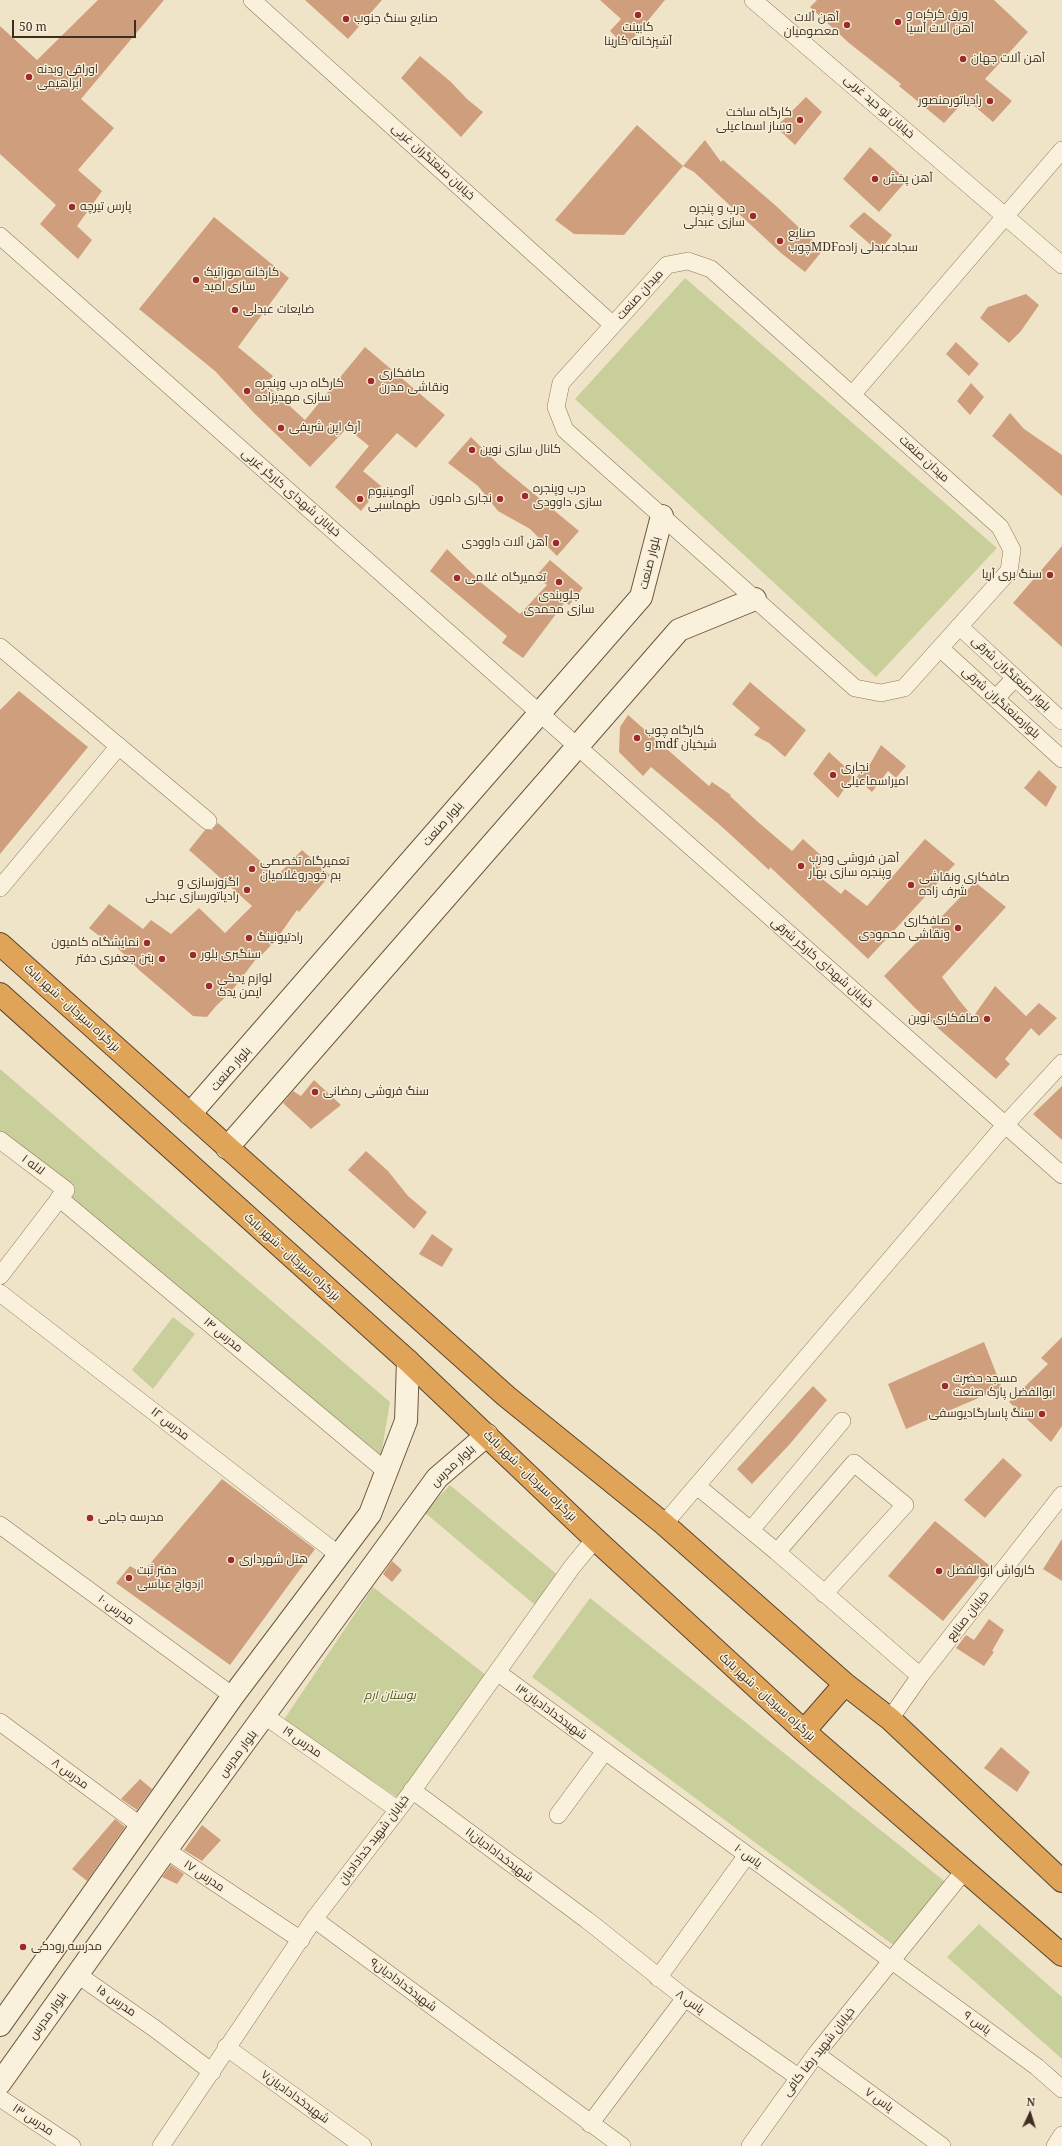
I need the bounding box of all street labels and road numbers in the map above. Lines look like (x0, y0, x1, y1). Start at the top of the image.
street label: خیابان تو حید غربی (841, 72, 917, 142)
street label: خیابان صنعتگران غربی (388, 121, 478, 203)
street label: میدان صنعت (614, 267, 666, 323)
street label: میدان صنعت (896, 433, 952, 485)
street label: خیابان شهدای کارگر غربی (239, 446, 343, 540)
street label: بلوار صنعت (636, 535, 664, 591)
street label: بلوار صنعتگران شرقی (968, 634, 1054, 714)
street label: بلوارصنعتگران شرقی (959, 664, 1043, 742)
street label: بلوار صنعت (420, 799, 466, 849)
street label: خیابان شهدای کارگر شرقی (768, 915, 876, 1011)
street label: بزرگراه سیرجان - شهر بابک (21, 961, 123, 1055)
street label: بلوار صنعت (208, 1044, 254, 1094)
street label: لاله ۱ (19, 1152, 47, 1178)
street label: بزرگراه سیرجان - شهر بابک (241, 1210, 343, 1304)
street label: مدرس ۱۴ (201, 1315, 245, 1355)
street label: مدرس ۱۲ (148, 1404, 192, 1444)
street label: بزرگراه سیرجان - شهر بابک (480, 1428, 580, 1524)
street label: بلوار مدرس (428, 1442, 478, 1490)
street label: خیابان صنایع (944, 1588, 992, 1644)
street label: مدرس ۱۰ (95, 1592, 137, 1628)
street label: بزرگراه سیرجان - شهر بابک (716, 1650, 818, 1744)
street label: شهیدخدادادیان۱۳ (512, 1681, 590, 1743)
street label: مدرس ۱۹ (279, 1723, 325, 1761)
street label: بلوار مدرس (216, 1728, 260, 1780)
street label: مدرس ۸ (49, 1755, 91, 1793)
street label: خیابان شهید خدادادیان (336, 1792, 412, 1888)
street label: شهیدخدادادیان۱۱ (462, 1825, 536, 1885)
street label: یاس ۱۰ (731, 1841, 765, 1871)
street label: مدرس ۱۷ (181, 1857, 227, 1895)
street label: شهیدخدادادیان۹ (367, 1955, 439, 2015)
street label: مدرس ۱۵ (93, 1982, 139, 2020)
street label: یاس ۸ (673, 1987, 707, 2017)
street label: بلوار مدرس (26, 1989, 70, 2043)
street label: خیابان شهید رضا کافی (780, 2005, 858, 2099)
street label: یاس ۹ (960, 2008, 994, 2038)
street label: شهیدخدادادیان۷ (258, 2067, 332, 2127)
street label: یاس ۷ (862, 2085, 896, 2115)
street label: مدرس ۱۳ (10, 2101, 56, 2139)

